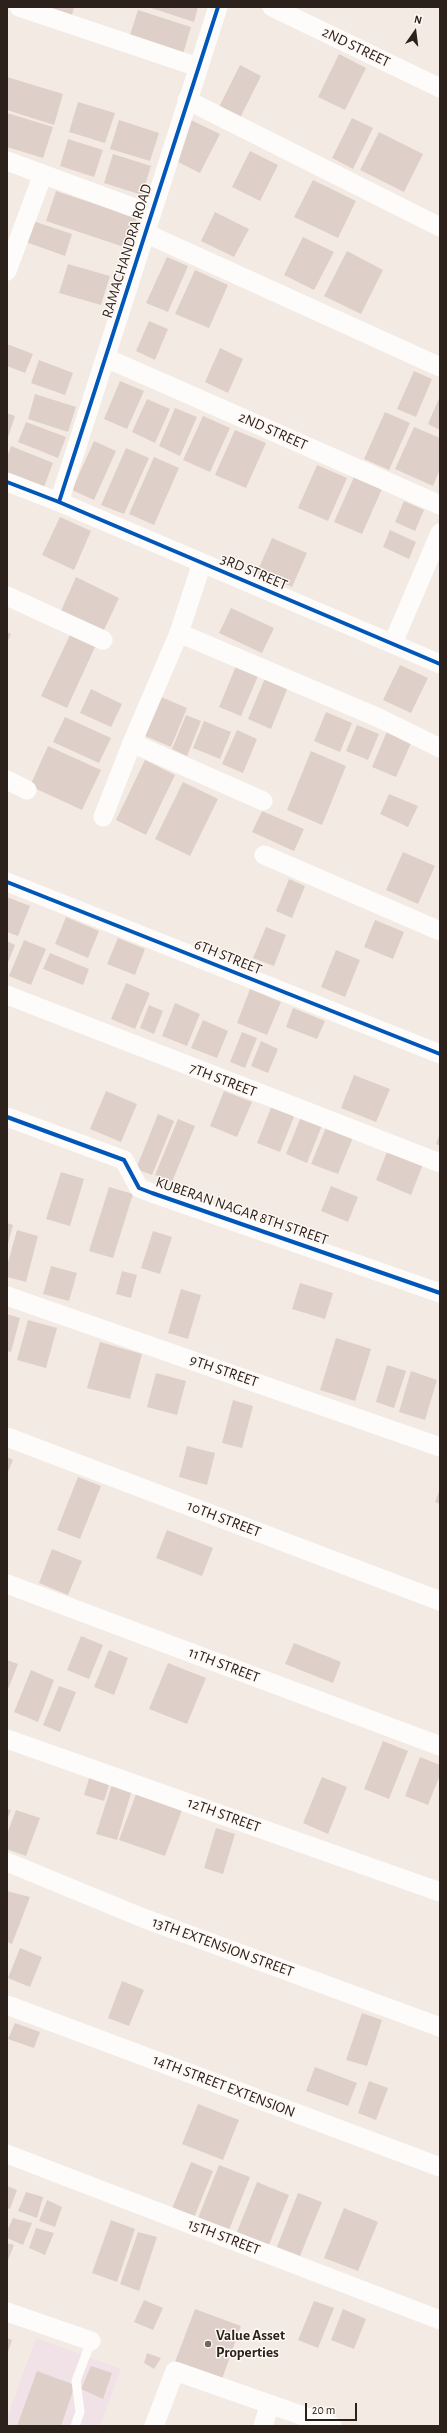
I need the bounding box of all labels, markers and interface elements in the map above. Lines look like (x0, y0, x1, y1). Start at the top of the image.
north arrow (395, 12, 435, 52)
text: N (413, 14, 423, 26)
street label: 2ND STREET (319, 23, 393, 71)
street label: RAMACHANDRA ROAD (98, 182, 156, 320)
street label: 2ND STREET (236, 408, 310, 454)
street label: 3RD STREET (218, 550, 290, 594)
street label: 6TH STREET (192, 935, 264, 979)
street label: 7TH STREET (187, 1059, 259, 1101)
street label: KUBERAN NAGAR 8TH STREET (153, 1173, 331, 1249)
street label: 9TH STREET (187, 1351, 261, 1391)
street label: 10TH STREET (185, 1497, 263, 1541)
street label: 11TH STREET (186, 1643, 262, 1687)
street label: 12TH STREET (185, 1793, 263, 1837)
street label: 13TH EXTENSION STREET (150, 1913, 296, 1981)
street label: 14TH STREET EXTENSION (150, 2051, 298, 2121)
street label: 15TH STREET (185, 2215, 263, 2259)
place label: Value Asset Properties (216, 2326, 285, 2361)
marker: Value Asset Properties (203, 2339, 213, 2349)
scale bar (307, 2395, 359, 2421)
text: 20 m (312, 2404, 335, 2416)

